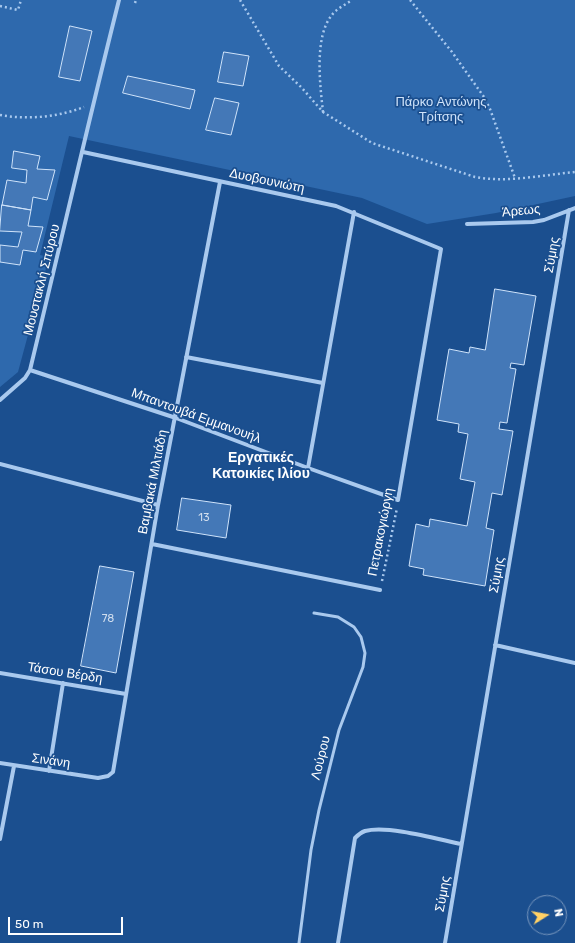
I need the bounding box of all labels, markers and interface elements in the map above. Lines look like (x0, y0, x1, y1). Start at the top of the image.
park label: Πάρκο Αντώνης Τρίτσης (395, 94, 487, 125)
street label: Δυοβουνιώτη (228, 165, 306, 197)
street label: Άρεως (501, 202, 541, 220)
street label: Μουστακλή Σπύρου (21, 223, 63, 337)
street label: Σύμης (541, 236, 563, 274)
street label: Μπαντουβά Εμμανουήλ (129, 385, 263, 447)
street label: Βαμβακά Μιλτιάδη (135, 429, 171, 535)
district label: Εργατικές Κατοικίες Ιλίου (212, 450, 310, 482)
street label: Πετρακογιώργη (365, 487, 397, 577)
house number: 13 (198, 511, 210, 525)
street label: Σύμης (486, 556, 508, 594)
house number: 78 (102, 612, 114, 626)
street label: Τάσου Βέρδη (26, 659, 104, 687)
street label: Λούρου (308, 734, 334, 782)
street label: Σινάνη (31, 751, 71, 771)
street label: Σύμης (432, 875, 454, 913)
north arrow (527, 895, 567, 935)
text: N (551, 908, 565, 918)
scale bar (10, 909, 125, 935)
text: 50 m (15, 917, 43, 931)

